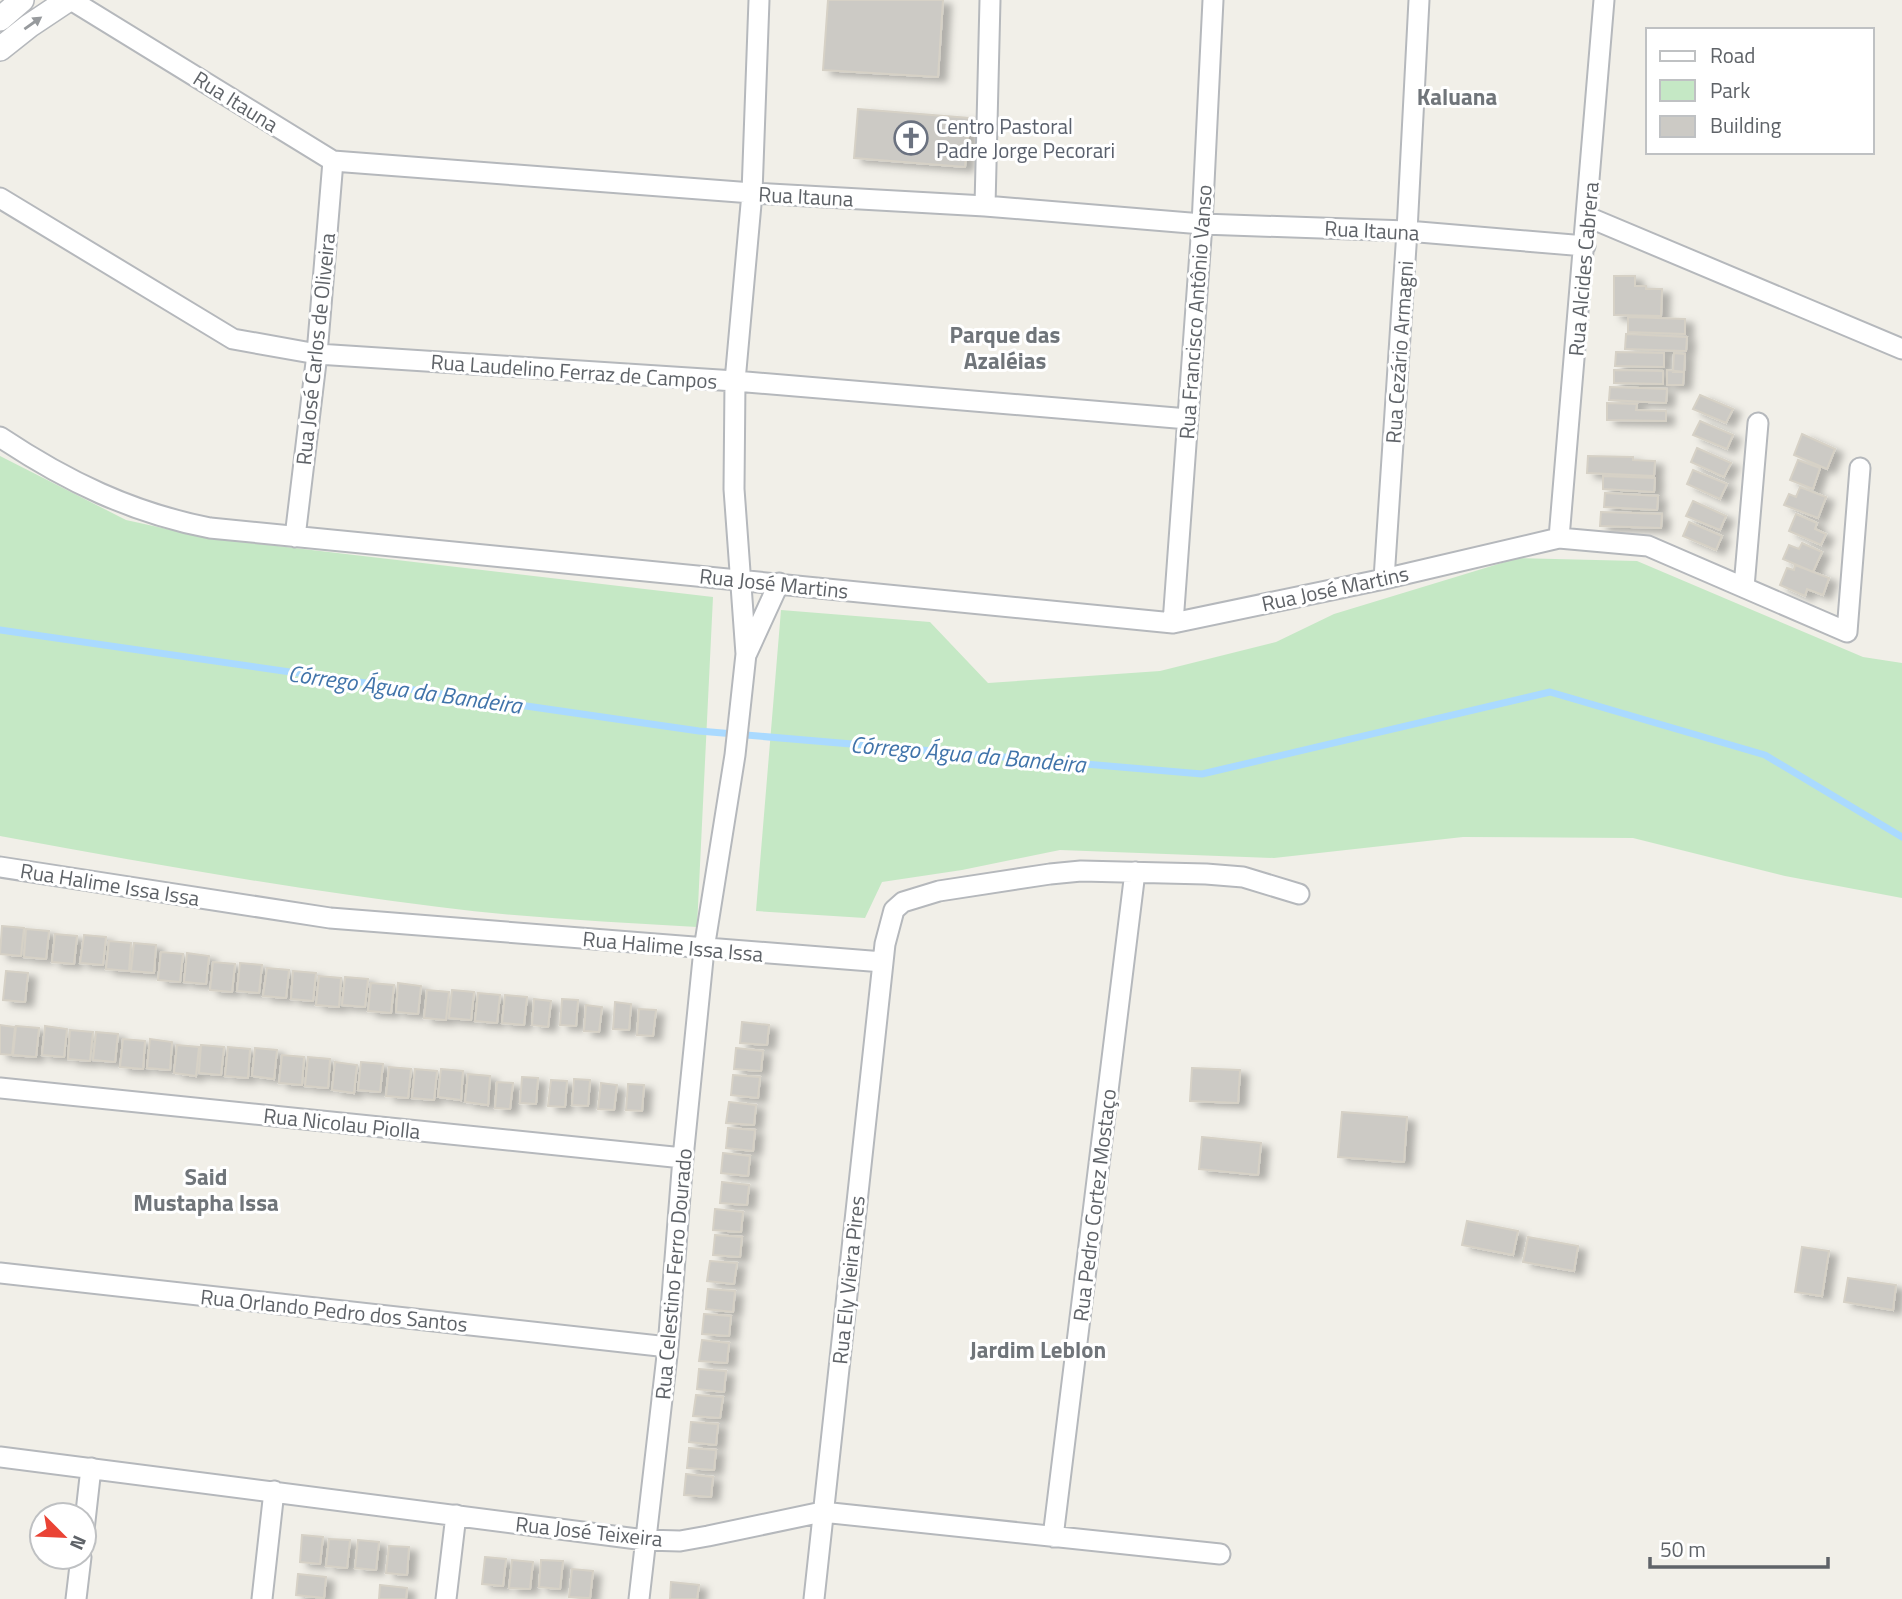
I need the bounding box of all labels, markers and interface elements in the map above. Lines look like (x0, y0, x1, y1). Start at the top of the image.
one-way arrow (24, 16, 42, 30)
legend (1646, 28, 1874, 154)
text: Road (1710, 39, 1755, 71)
street label: Rua Itauna (187, 62, 285, 140)
text: Park (1710, 74, 1750, 106)
district label: Kaluana (1417, 79, 1497, 114)
text: Building (1710, 109, 1782, 141)
place label: Centro Pastoral Padre Jorge Pecorari (936, 110, 1115, 166)
church icon: Centro Pastoral Padre Jorge Pecorari (892, 119, 930, 157)
street label: Rua Itauna (758, 178, 855, 214)
street label: Rua Alcides Cabrera (1559, 180, 1607, 357)
street label: Rua Francisco Antônio Vanso (1170, 184, 1220, 440)
street label: Rua Itauna (1324, 212, 1421, 248)
street label: Rua José Carlos de Oliveira (287, 231, 343, 467)
street label: Rua Cezário Armagni (1377, 260, 1421, 444)
district label: Parque das Azaléias (950, 317, 1061, 378)
street label: Rua Laudelino Ferraz de Campos (430, 345, 718, 397)
street label: Rua José Martins (1258, 557, 1412, 619)
street label: Rua José Martins (698, 559, 850, 607)
water label: Córrego Água da Bandeira (286, 655, 526, 723)
water label: Córrego Água da Bandeira (849, 726, 1088, 782)
street label: Rua Halime Issa Issa (18, 854, 202, 914)
street label: Rua Halime Issa Issa (581, 922, 765, 970)
street label: Rua Pedro Cortez Mostaço (1064, 1087, 1124, 1323)
street label: Rua Nicolau Piolla (262, 1099, 423, 1147)
street label: Rua Celestino Ferro Dourado (646, 1147, 700, 1401)
district label: Said Mustapha Issa (133, 1159, 279, 1220)
street label: Rua Ely Vieira Pires (823, 1194, 873, 1366)
street label: Rua Orlando Pedro dos Santos (199, 1280, 469, 1340)
district label: Jardim Leblon (970, 1332, 1106, 1367)
north arrow (28, 1501, 98, 1571)
street label: Rua José Teixeira (514, 1507, 665, 1555)
scale bar (1650, 1526, 1828, 1570)
text: N (63, 1531, 95, 1555)
text: 50 m (1660, 1533, 1706, 1565)

